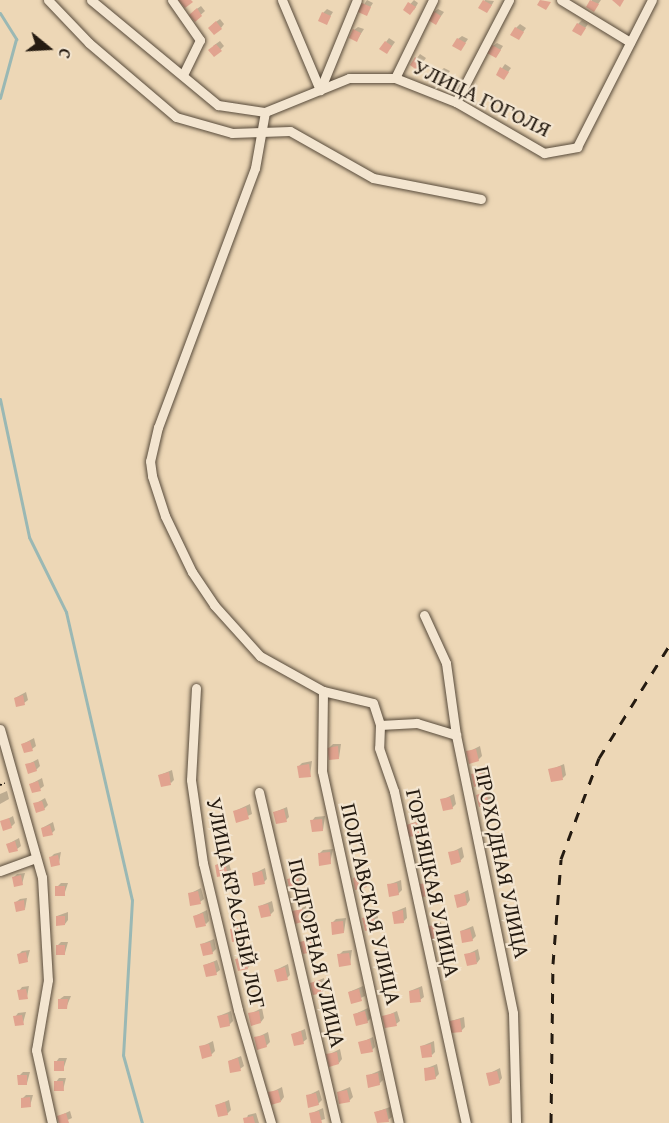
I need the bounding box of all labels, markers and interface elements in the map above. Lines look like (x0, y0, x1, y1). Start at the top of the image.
north arrow (18, 18, 78, 78)
text: С (52, 46, 78, 62)
street label: УЛИЦА ГОГОЛЯ (409, 53, 555, 143)
street label: ПРОХОДНАЯ УЛИЦА (469, 763, 535, 961)
street label: ГОРНЯЦКАЯ УЛИЦА (400, 786, 466, 980)
street label: УЛИЦА КРАСНЫЙ ЛОГ (201, 795, 271, 1011)
street label: ПОЛТАВСКАЯ УЛИЦА (335, 801, 407, 1007)
street label: ПОДГОРНАЯ УЛИЦА (282, 856, 352, 1050)

